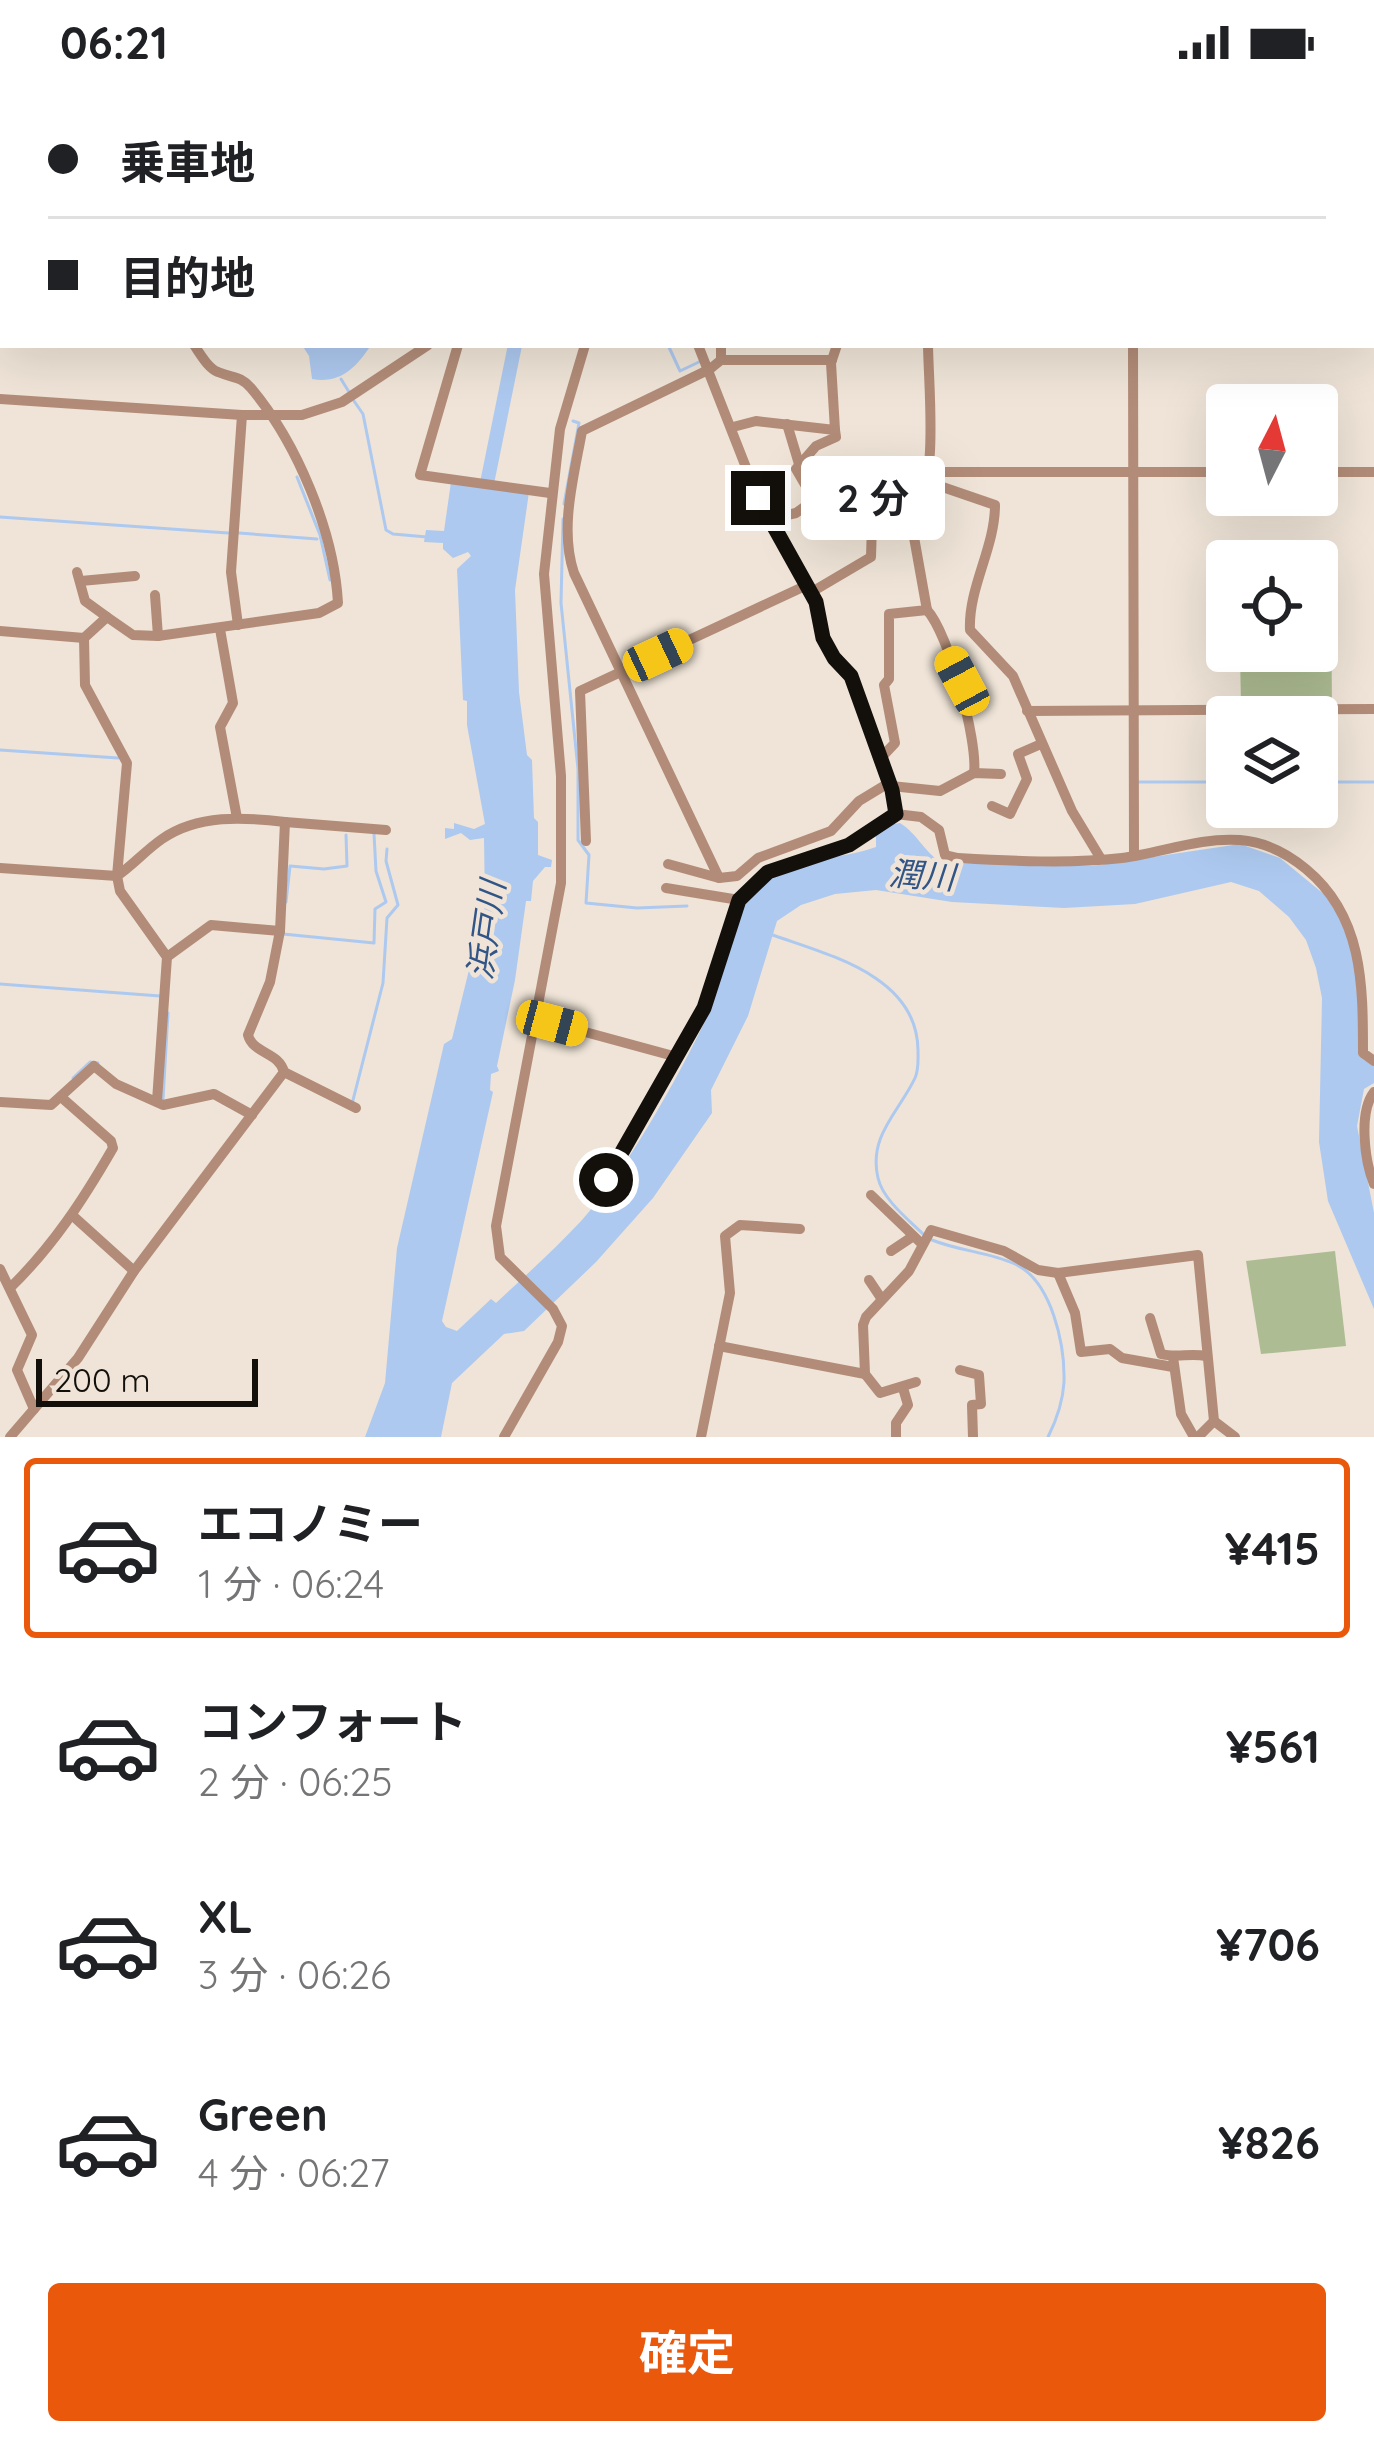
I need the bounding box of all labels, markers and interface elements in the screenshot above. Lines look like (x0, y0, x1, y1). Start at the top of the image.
text: 06:21 (60, 14, 168, 70)
text: 乗車地 (120, 134, 255, 190)
text: 目的地 (120, 249, 255, 305)
north arrow (1206, 384, 1338, 516)
map controls (1206, 384, 1338, 828)
callout: 2 分 (800, 456, 944, 540)
route end (731, 471, 785, 525)
text: 2 分 (837, 473, 909, 522)
button: locate (1206, 540, 1338, 672)
car (618, 623, 698, 687)
car (929, 641, 995, 721)
button: layers (1206, 696, 1338, 828)
water label: 潤川 (888, 852, 959, 897)
water label: 浜戸川 (458, 875, 513, 982)
car (513, 996, 591, 1050)
route start (579, 1153, 633, 1207)
scale bar (36, 1353, 258, 1406)
text: 200 m (54, 1359, 151, 1400)
icon: car (54, 1494, 162, 1602)
text: エコノミー (198, 1495, 423, 1551)
text: ¥415 (1225, 1520, 1320, 1576)
text: 1 分 · 06:24 (198, 1559, 384, 1608)
icon: car (54, 1692, 162, 1800)
text: コンフォート (198, 1693, 467, 1749)
text: ¥561 (1226, 1718, 1320, 1774)
text: 2 分 · 06:25 (198, 1757, 393, 1806)
text: XL (198, 1888, 253, 1944)
icon: car (54, 1890, 162, 1998)
text: ¥706 (1216, 1916, 1320, 1972)
text: 3 分 · 06:26 (198, 1950, 391, 1999)
text: Green (198, 2086, 328, 2142)
icon: car (54, 2088, 162, 2196)
text: ¥826 (1218, 2114, 1320, 2170)
text: 4 分 · 06:27 (198, 2148, 389, 2197)
button: 確定 (48, 2283, 1326, 2421)

